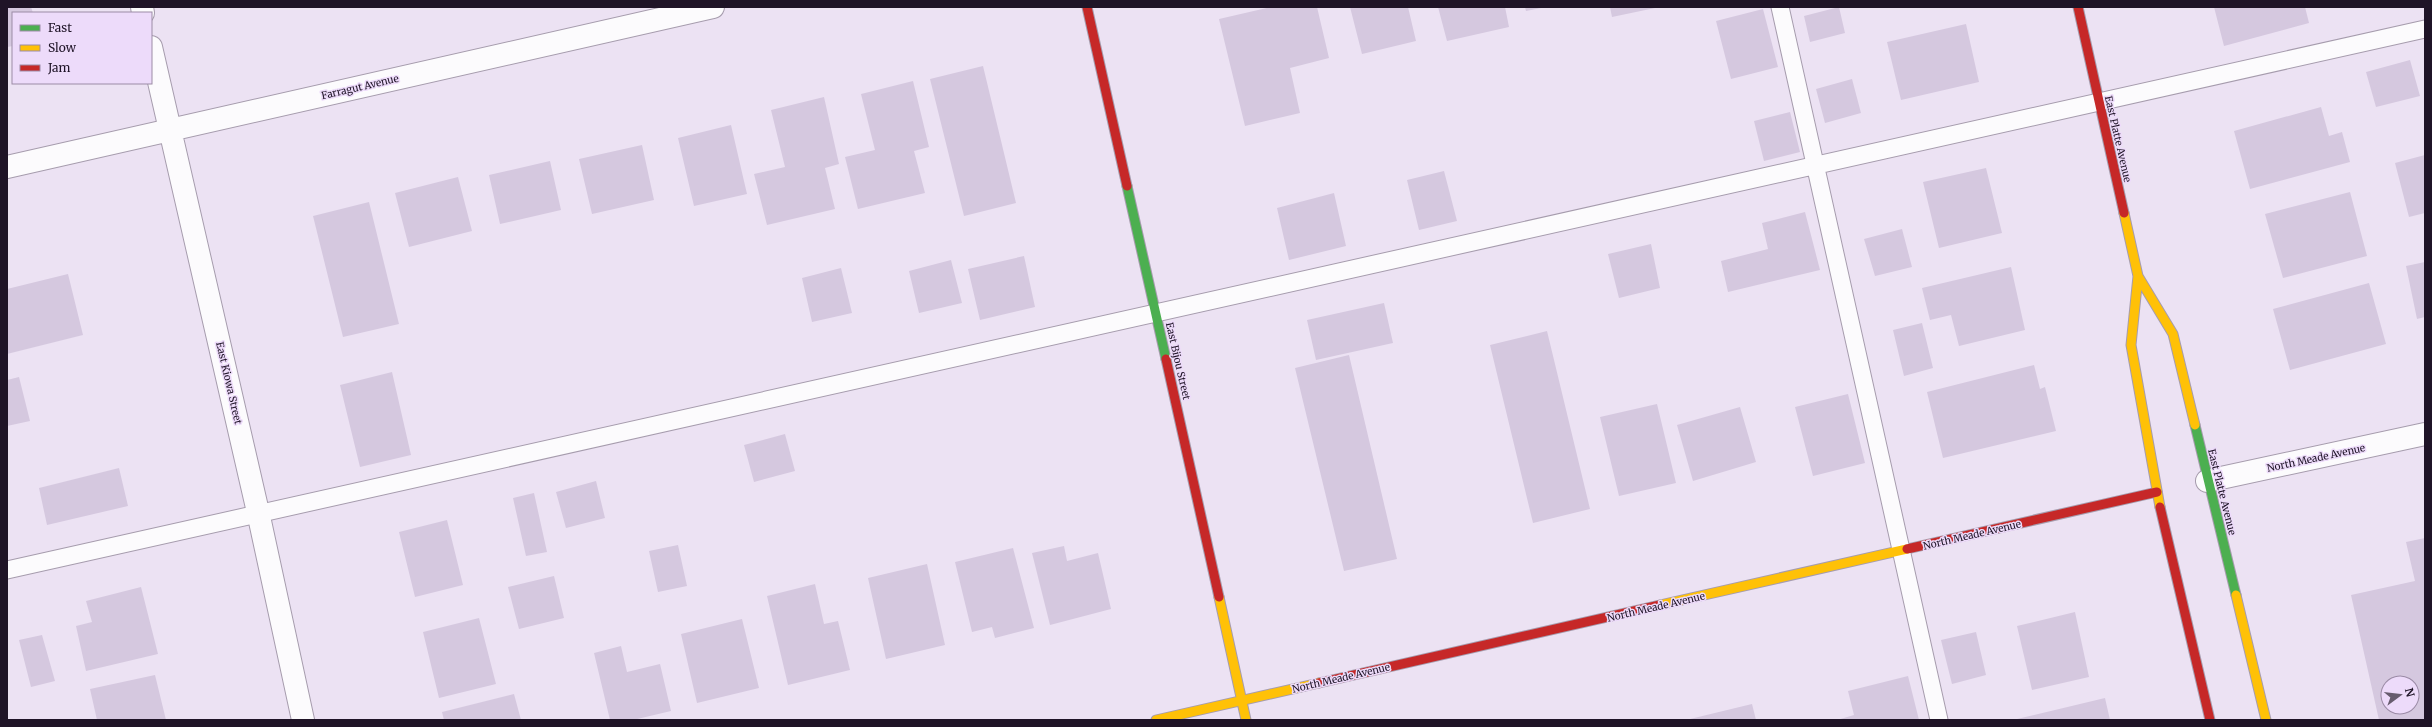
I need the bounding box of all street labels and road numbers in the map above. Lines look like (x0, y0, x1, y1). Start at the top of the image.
street label: Farragut Avenue (320, 72, 400, 102)
street label: East Platte Avenue (2102, 95, 2134, 183)
street label: East Bijou Street (1163, 321, 1193, 401)
street label: East Kiowa Street (213, 341, 245, 426)
street label: North Meade Avenue (2266, 441, 2366, 475)
street label: East Platte Avenue (2205, 448, 2239, 536)
street label: North Meade Avenue (1922, 517, 2022, 553)
street label: North Meade Avenue (1606, 589, 1706, 625)
street label: North Meade Avenue (1291, 660, 1391, 696)

